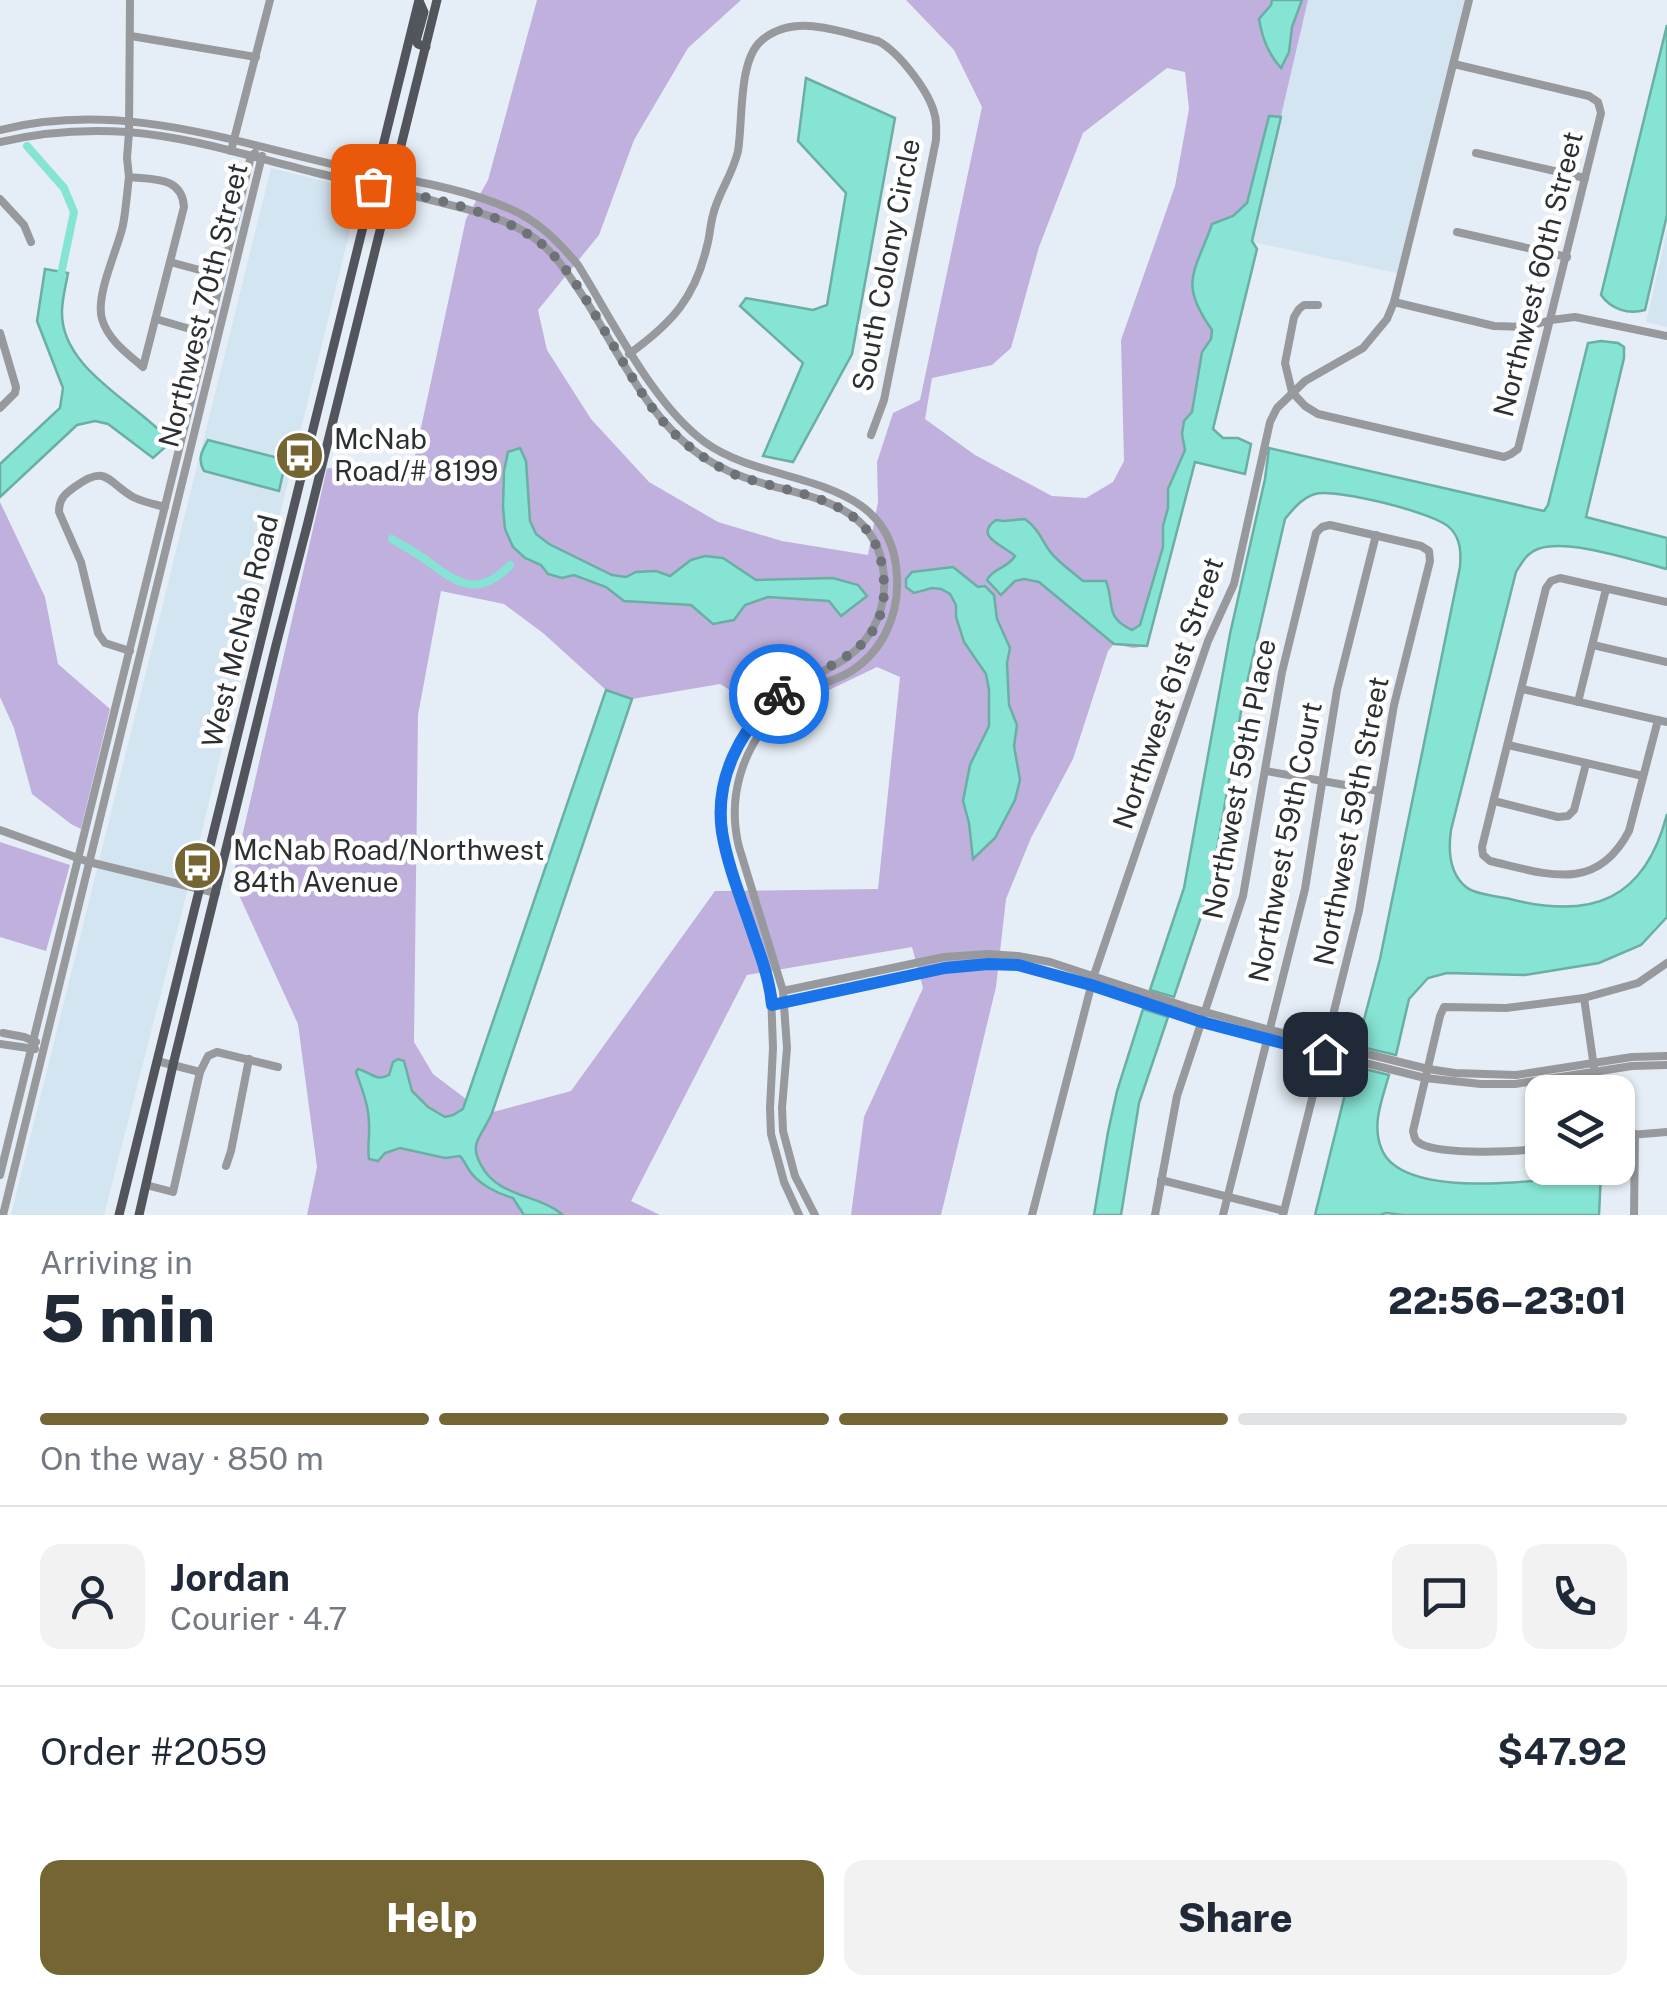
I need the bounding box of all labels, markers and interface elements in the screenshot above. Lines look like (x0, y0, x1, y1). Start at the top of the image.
street label: Northwest 60th Street (1486, 128, 1589, 420)
street label: South Colony Circle (845, 136, 926, 394)
pin (331, 144, 416, 229)
street label: Northwest 70th Street (151, 159, 254, 450)
icon: bag (346, 159, 401, 214)
place label: McNab Road/# 8199 (334, 422, 498, 487)
bus stop icon: McNab Road/# 8199 (273, 429, 325, 481)
street label: West McNab Road (195, 511, 284, 751)
street label: Northwest 61st Street (1106, 553, 1230, 833)
street label: Northwest 59th Place (1195, 636, 1282, 922)
courier (729, 644, 829, 744)
icon: bike (752, 667, 807, 722)
street label: Northwest 59th Street (1306, 674, 1395, 968)
street label: Northwest 59th Court (1241, 699, 1328, 985)
place label: McNab Road/Northwest 84th Avenue (233, 833, 545, 898)
bus stop icon: McNab Road/Northwest 84th Avenue (172, 840, 224, 892)
pin (1283, 1012, 1368, 1097)
icon: home (1298, 1027, 1353, 1082)
map controls (1525, 1075, 1635, 1185)
button: layers (1525, 1075, 1635, 1185)
text: Arriving in (40, 1244, 193, 1281)
text: 22:56–23:01 (1388, 1278, 1627, 1323)
text: 5 min (40, 1280, 215, 1357)
text: On the way · 850 m (40, 1440, 324, 1477)
button: person (40, 1544, 145, 1649)
button: chat (1392, 1544, 1497, 1649)
button: phone (1522, 1544, 1627, 1649)
text: Jordan (170, 1555, 290, 1600)
text: Courier · 4.7 (170, 1600, 347, 1637)
text: Order #2059 (40, 1729, 267, 1774)
text: $47.92 (1497, 1729, 1627, 1774)
button: Help (40, 1860, 824, 1975)
button: Share (844, 1860, 1627, 1975)

